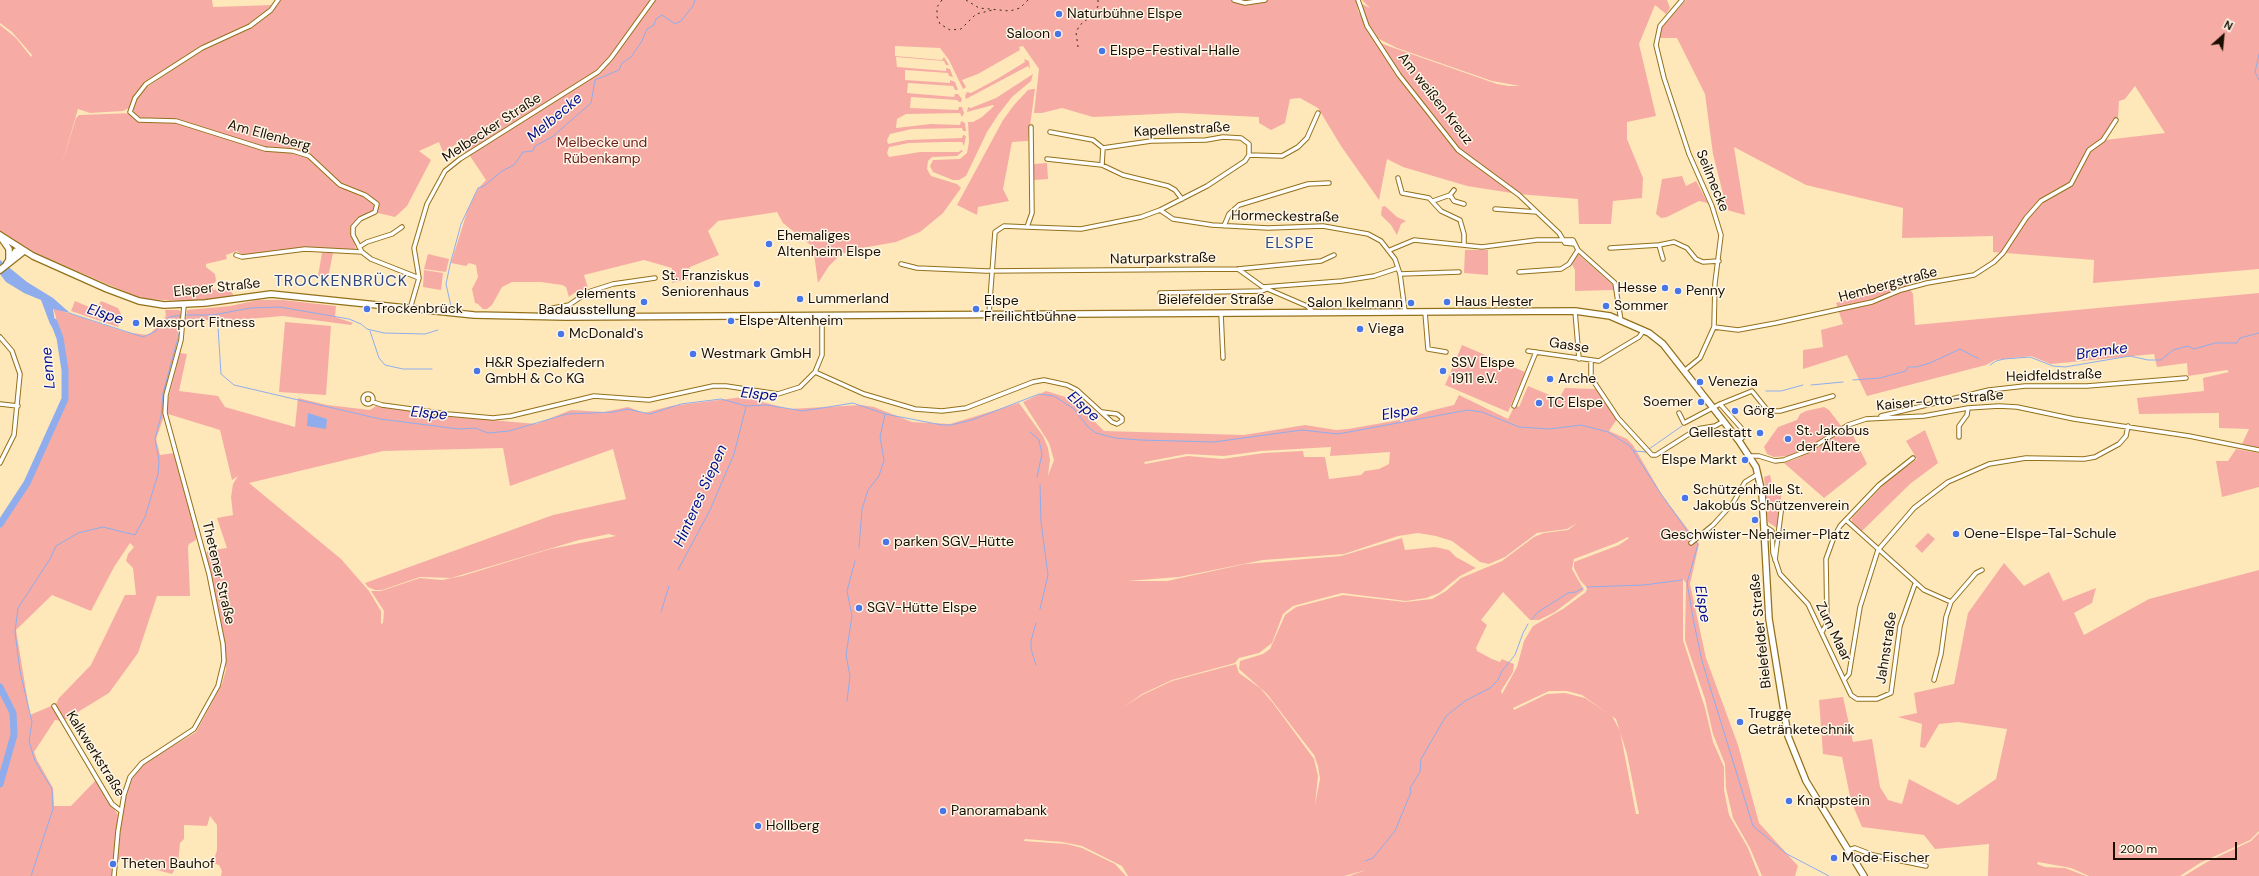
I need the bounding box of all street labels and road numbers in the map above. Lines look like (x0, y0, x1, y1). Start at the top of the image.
street label: Am weißen Kreuz (1394, 50, 1476, 148)
street label: Melbecker Straße (439, 90, 545, 166)
street label: Am Ellenberg (226, 117, 312, 155)
street label: Kapellenstraße (1133, 119, 1231, 141)
street label: Seilmecke (1692, 147, 1732, 215)
street label: Hormeckestraße (1231, 208, 1339, 226)
street label: Naturparkstraße (1110, 250, 1216, 268)
street label: Hembergstraße (1837, 264, 1939, 306)
street label: Elsper Straße (173, 275, 261, 301)
street label: Bielefelder Straße (1158, 292, 1274, 308)
street label: Gasse (1548, 335, 1590, 357)
street label: Heidfeldstraße (2006, 366, 2102, 386)
street label: Kaiser-Otto-Straße (1876, 387, 2004, 415)
street label: Thetener Straße (198, 520, 238, 626)
street label: Bielefelder Straße (1747, 573, 1775, 689)
street label: Zum Maar (1811, 600, 1855, 664)
street label: Jahnstraße (1873, 611, 1901, 685)
street label: Kalkwerkstraße (62, 708, 128, 800)

